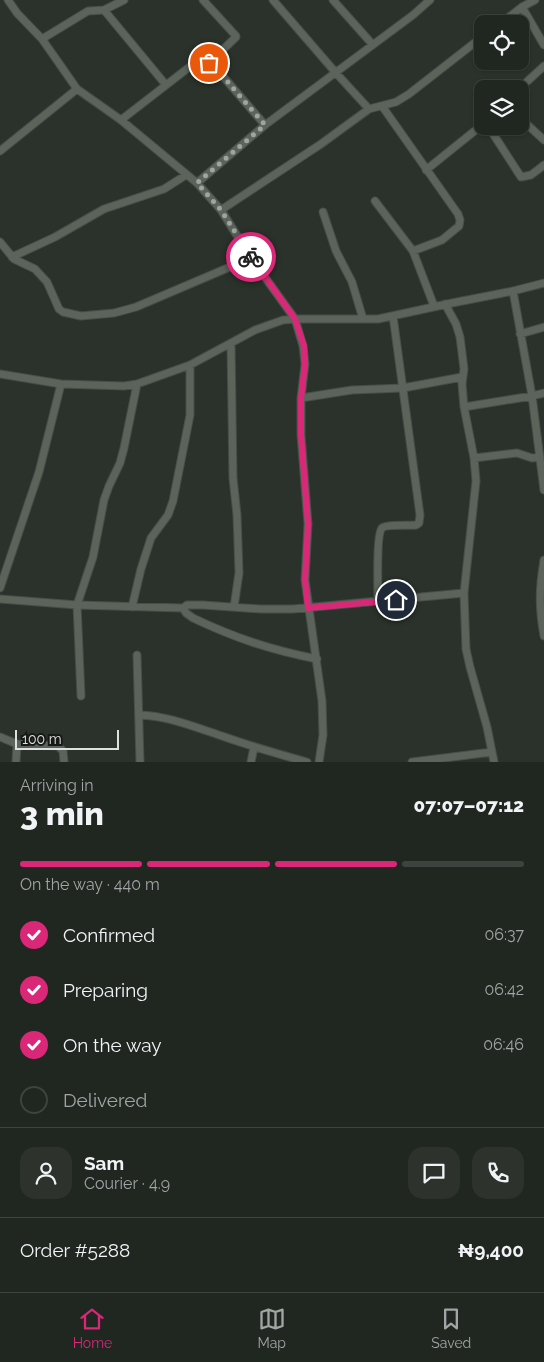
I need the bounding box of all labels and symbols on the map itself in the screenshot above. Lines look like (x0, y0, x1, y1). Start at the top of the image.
pin (188, 42, 230, 84)
courier (226, 232, 276, 282)
pin (375, 579, 417, 621)
scale bar (15, 727, 119, 750)

